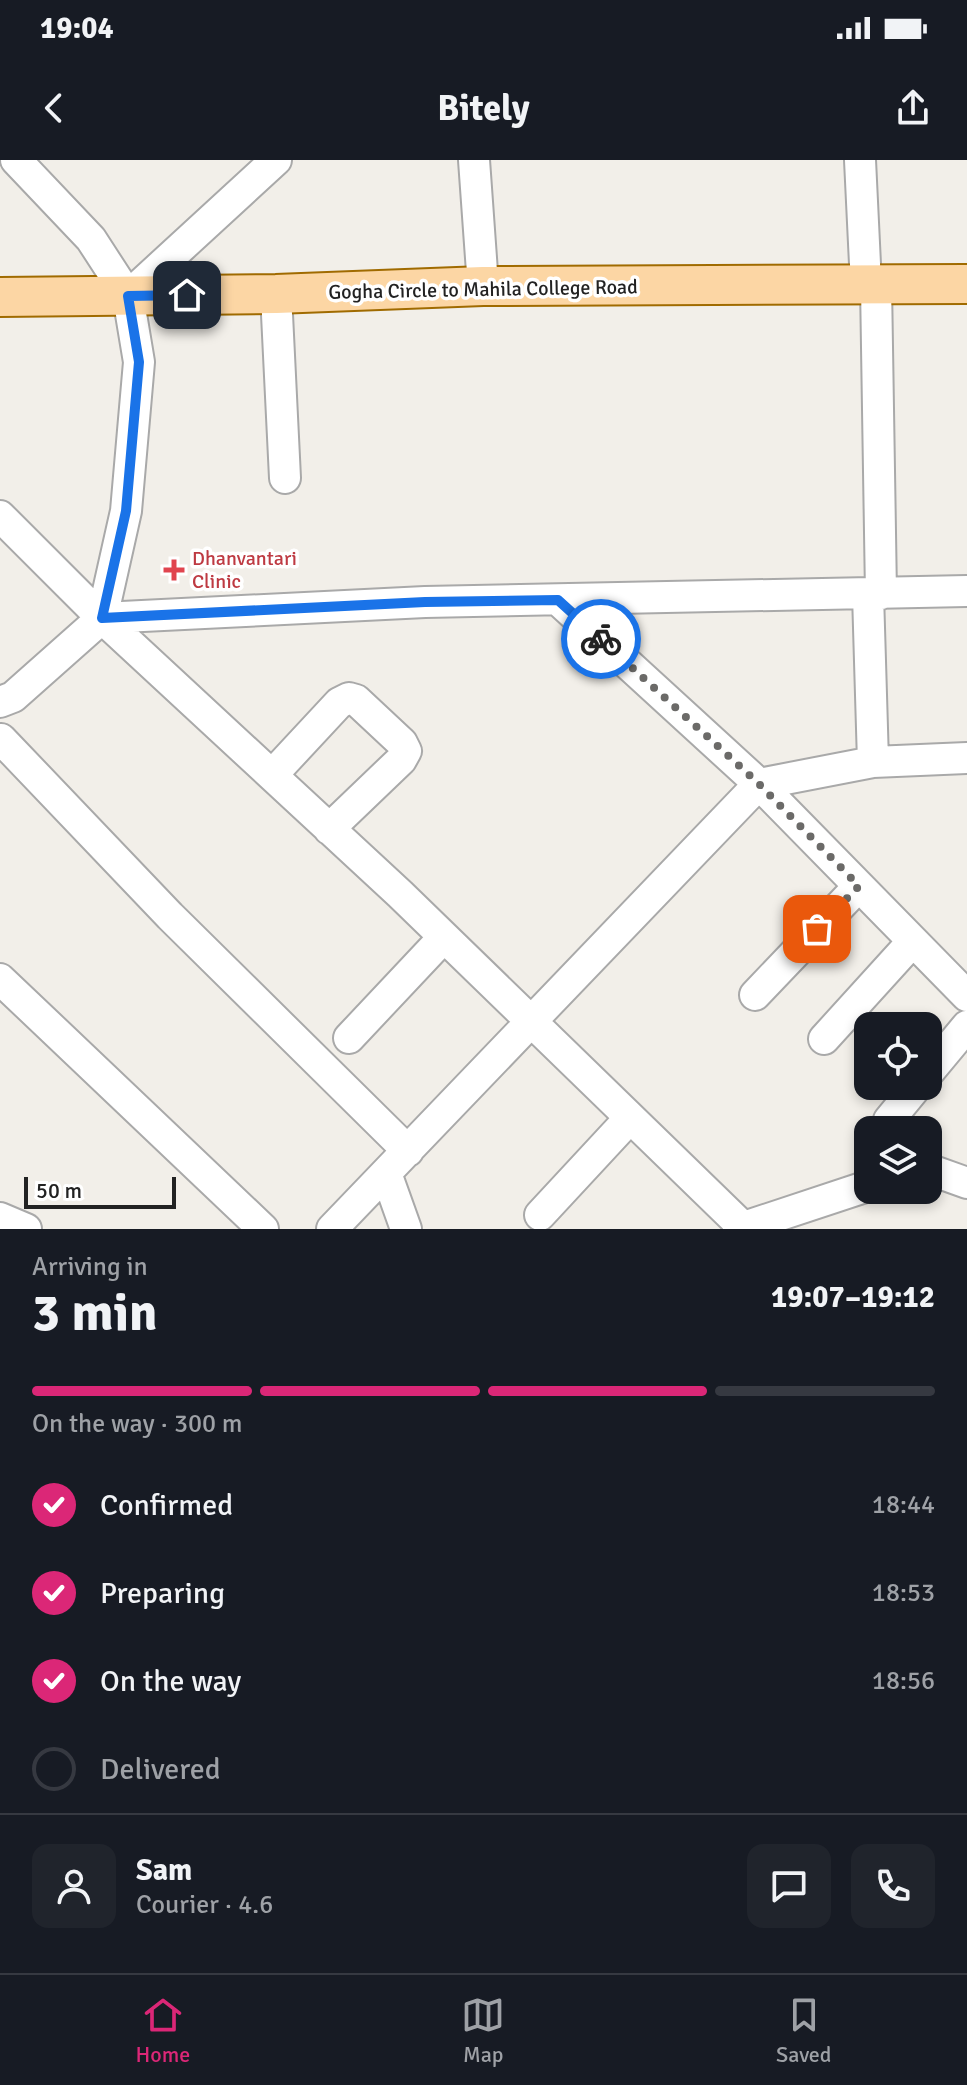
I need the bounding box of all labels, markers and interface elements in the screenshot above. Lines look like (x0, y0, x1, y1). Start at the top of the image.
text: 19:04 (40, 10, 114, 47)
icon: back (32, 86, 76, 130)
text: Bitely (437, 86, 530, 131)
icon: share (891, 86, 935, 130)
pin (153, 261, 221, 329)
icon: home (165, 273, 209, 317)
street label: Gogha Circle to Mahila College Road (328, 274, 638, 305)
place label: Dhanvantari Clinic (192, 546, 297, 594)
marker: Dhanvantari Clinic (163, 559, 185, 581)
courier (561, 599, 641, 679)
icon: bike (579, 617, 623, 661)
pin (783, 895, 851, 963)
icon: bag (795, 907, 839, 951)
map controls (854, 1012, 942, 1204)
button: locate (854, 1012, 942, 1100)
button: layers (854, 1116, 942, 1204)
scale bar (24, 1173, 176, 1209)
text: 50 m (36, 1177, 82, 1204)
text: Arriving in (32, 1251, 148, 1283)
text: 19:07–19:12 (771, 1279, 935, 1316)
text: 3 min (32, 1281, 158, 1345)
text: On the way · 300 m (32, 1408, 242, 1440)
icon: check (32, 1483, 76, 1527)
text: Confirmed (100, 1487, 233, 1524)
text: 18:44 (872, 1489, 935, 1521)
icon: check (32, 1571, 76, 1615)
text: Preparing (100, 1575, 225, 1612)
text: 18:53 (872, 1577, 935, 1609)
icon: check (32, 1659, 76, 1703)
text: On the way (100, 1663, 241, 1700)
text: 18:56 (872, 1665, 935, 1697)
text: Delivered (100, 1751, 221, 1788)
button: person (32, 1844, 116, 1928)
button: chat (747, 1844, 831, 1928)
button: phone (851, 1844, 935, 1928)
text: Sam (136, 1852, 192, 1889)
text: Courier · 4.6 (136, 1889, 273, 1921)
tab: Home (135, 1993, 190, 2068)
tab: Map (461, 1993, 505, 2068)
tab: Saved (776, 1993, 832, 2068)

